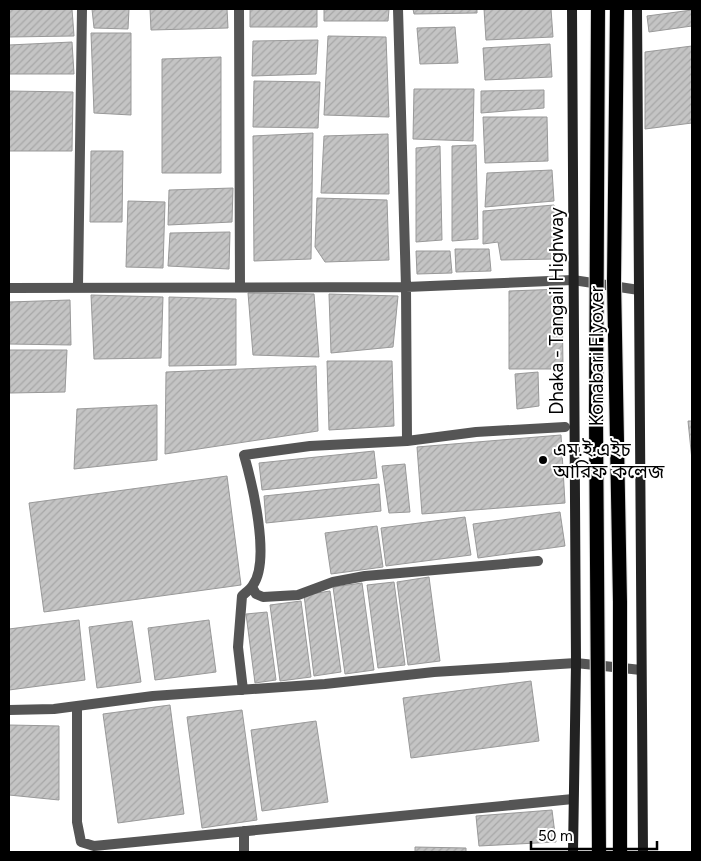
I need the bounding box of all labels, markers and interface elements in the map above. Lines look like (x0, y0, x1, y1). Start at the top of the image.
street label: Dhaka - Tangail Highway (545, 207, 568, 415)
street label: Konabari Flyover (585, 285, 608, 426)
place label: এম.ই.এইচ আরিফ কলেজ (552, 438, 665, 483)
marker: এম.ই.এইচ আরিফ কলেজ (537, 454, 549, 466)
scale bar (531, 818, 657, 850)
text: 50 m (538, 827, 573, 845)

